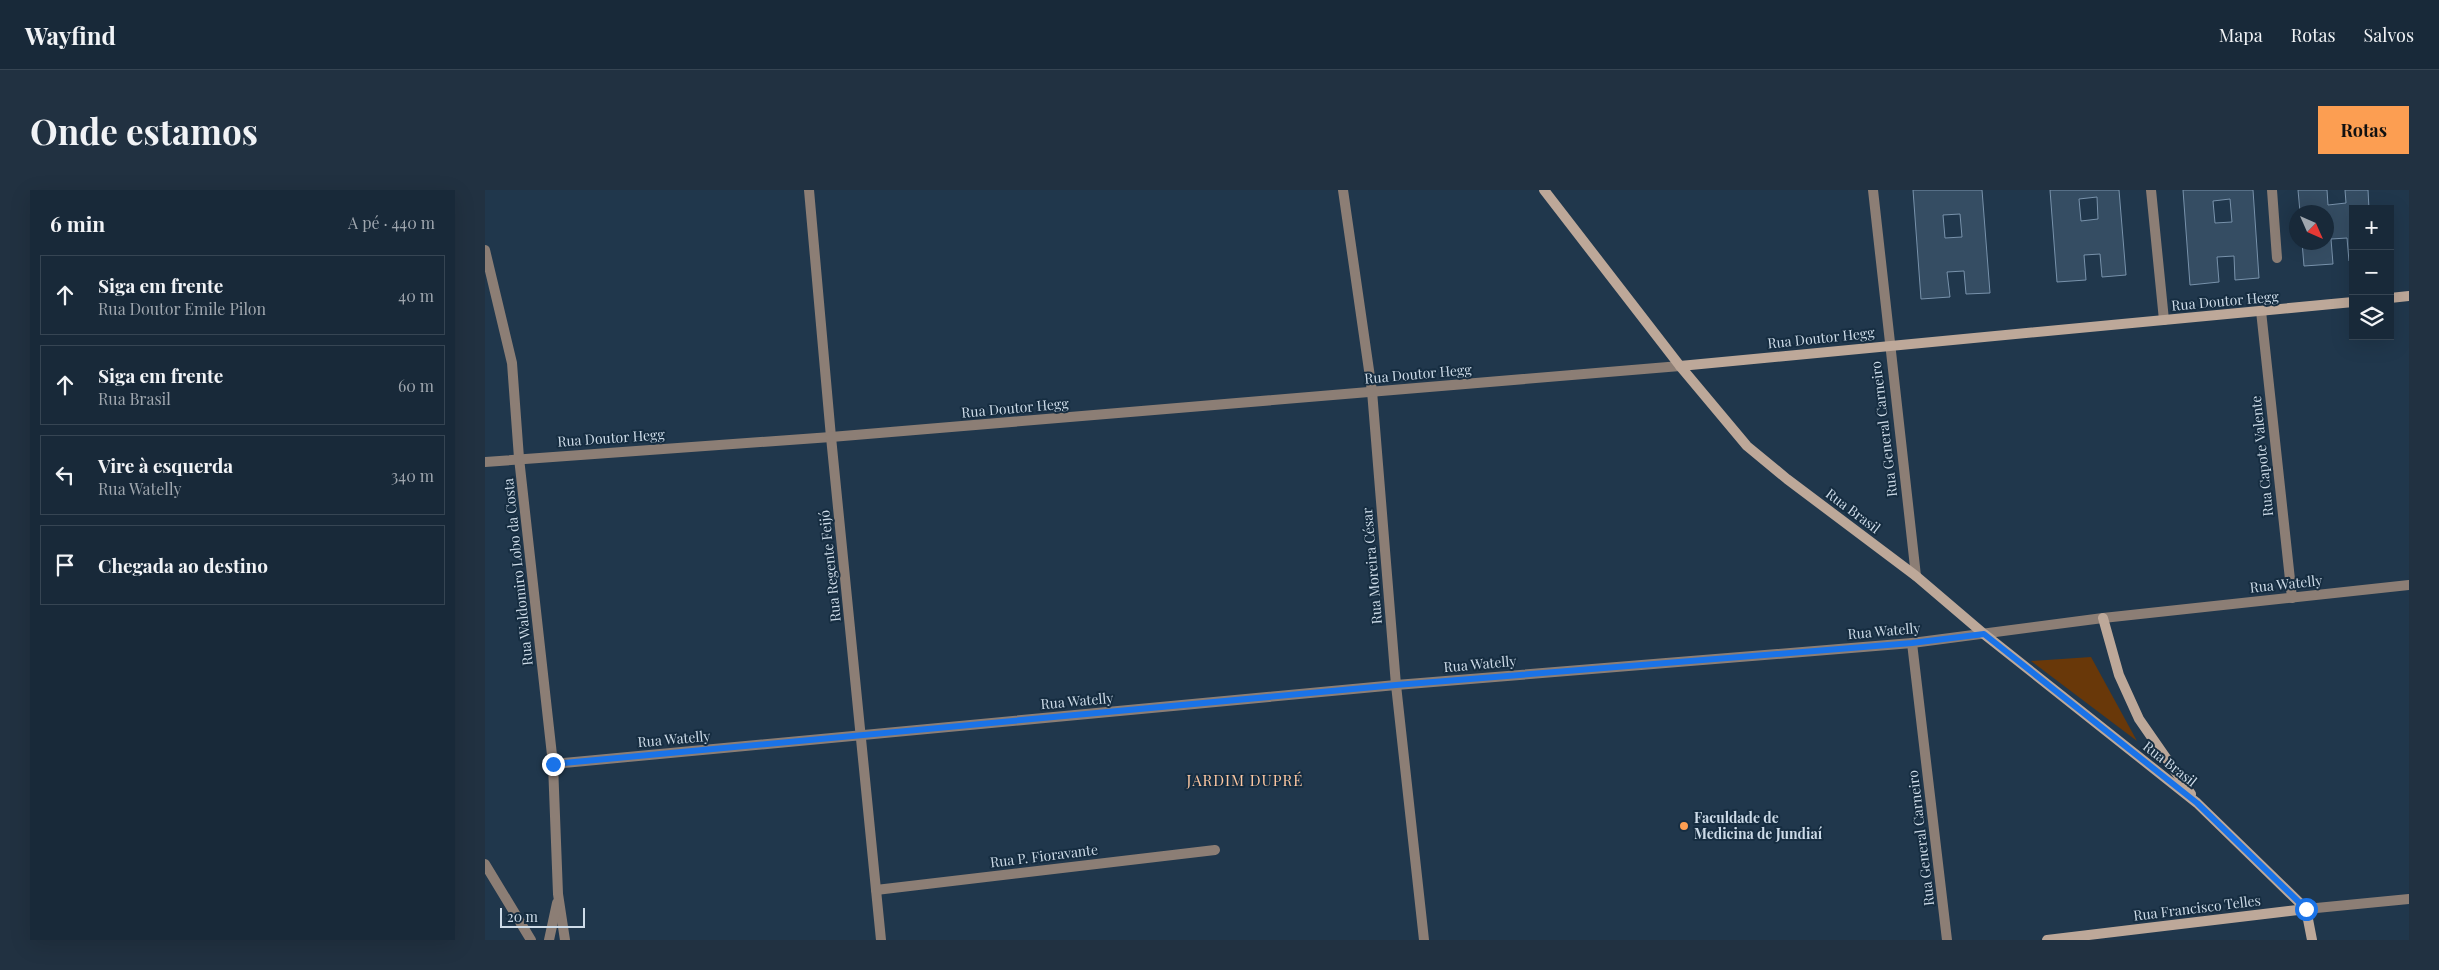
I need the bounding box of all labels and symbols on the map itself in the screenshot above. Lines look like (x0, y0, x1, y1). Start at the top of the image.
north arrow (2289, 205, 2334, 250)
street label: Rua Doutor Hegg (2170, 286, 2280, 315)
street label: Rua Doutor Hegg (1766, 322, 1876, 353)
street label: Rua Doutor Hegg (1363, 359, 1473, 388)
street label: Rua General Carneiro (1866, 360, 1901, 498)
street label: Rua Doutor Hegg (960, 393, 1070, 422)
street label: Rua Capote Valente (2246, 395, 2277, 517)
street label: Rua Doutor Hegg (557, 424, 666, 451)
street label: Rua Waldomiro Lobo da Costa (498, 477, 537, 667)
street label: Rua Brasil (1822, 484, 1884, 537)
street label: Rua Moreira César (1357, 506, 1386, 625)
street label: Rua Regente Feijó (814, 509, 845, 623)
street label: Rua Watelly (2249, 570, 2323, 597)
street label: Rua Watelly (1847, 618, 1921, 643)
street label: Rua Watelly (1443, 651, 1517, 676)
street label: Rua Watelly (1040, 688, 1114, 713)
street label: Rua Watelly (637, 726, 711, 751)
street label: Rua Brasil (2139, 737, 2201, 791)
route end (542, 753, 565, 776)
street label: Rua General Carneiro (1903, 769, 1938, 907)
district label: JARDIM DUPRÉ (1186, 770, 1303, 790)
place label: Faculdade de Medicina de Jundiaí (1694, 808, 1823, 843)
marker: Faculdade de Medicina de Jundiaí (1678, 820, 1690, 832)
street label: Rua P. Fioravante (989, 839, 1099, 872)
street label: Rua Francisco Telles (2132, 890, 2262, 925)
route start (2295, 898, 2318, 921)
scale bar (500, 905, 585, 928)

